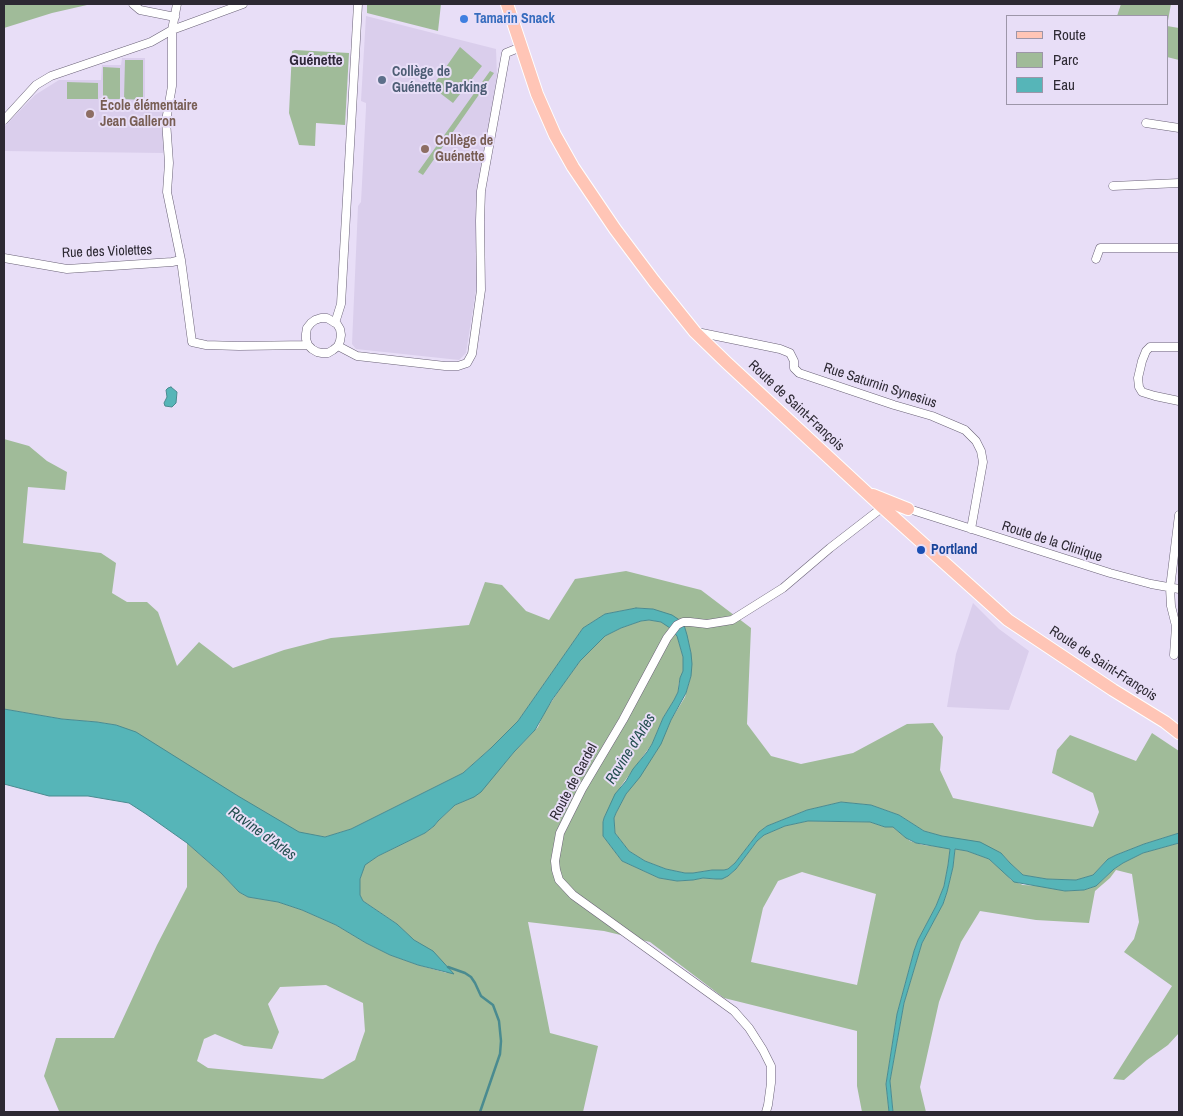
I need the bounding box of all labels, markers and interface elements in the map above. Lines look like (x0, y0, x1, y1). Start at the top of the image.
place label: Tamarin Snack (474, 11, 555, 27)
marker: Tamarin Snack (458, 13, 470, 25)
legend (1006, 15, 1168, 105)
text: Route (1053, 24, 1086, 45)
text: Parc (1053, 49, 1078, 70)
district label: Guénette (289, 52, 343, 70)
place label: Collège de Guénette Parking (392, 64, 487, 96)
marker: Collège de Guénette Parking (376, 74, 388, 86)
text: Eau (1053, 74, 1075, 95)
place label: École élémentaire Jean Galleron (100, 98, 198, 130)
marker: École élémentaire Jean Galleron (84, 108, 96, 120)
place label: Collège de Guénette (435, 133, 493, 166)
marker: Collège de Guénette (419, 143, 431, 155)
street label: Rue des Violettes (62, 242, 152, 262)
street label: Route de Saint-François (745, 357, 847, 455)
street label: Rue Saturnin Synesius (821, 360, 939, 412)
street label: Route de la Clinique (1000, 518, 1104, 566)
place label: Portland (931, 542, 978, 558)
marker: Portland (915, 544, 927, 556)
street label: Route de Saint-François (1046, 623, 1160, 705)
water label: Ravine d'Arles (602, 710, 660, 788)
street label: Route de Gardel (547, 741, 601, 823)
water label: Ravine d'Arles (225, 803, 299, 865)

